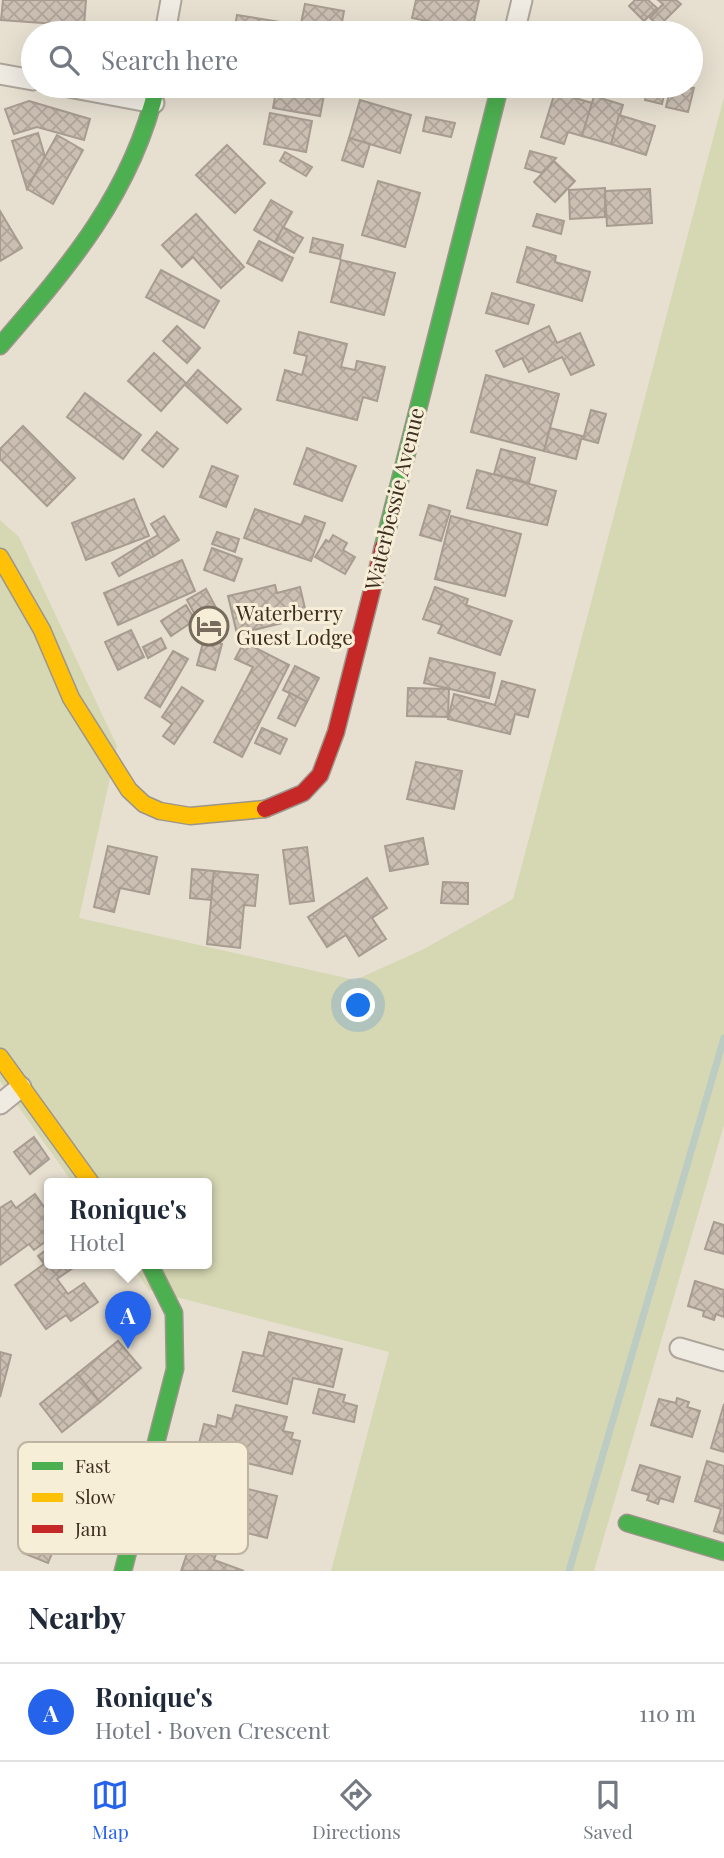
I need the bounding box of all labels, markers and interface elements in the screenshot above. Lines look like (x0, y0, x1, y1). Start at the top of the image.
search box (21, 21, 703, 98)
icon: search (45, 41, 83, 79)
text: Search here (101, 42, 238, 77)
street label: Waterbessie Avenue (357, 404, 429, 594)
place label: Waterberry Guest Lodge (235, 598, 353, 650)
hotel icon: Waterberry Guest Lodge (188, 605, 230, 647)
your location (341, 988, 375, 1022)
popup (44, 1178, 212, 1269)
text: Ronique's (69, 1191, 187, 1226)
text: Hotel (69, 1226, 125, 1257)
pin: A (105, 1291, 151, 1349)
legend (18, 1442, 248, 1554)
text: Fast (75, 1452, 111, 1478)
text: Slow (75, 1483, 116, 1509)
text: Jam (74, 1515, 107, 1541)
text: Nearby (28, 1597, 126, 1637)
text: Ronique's (95, 1679, 213, 1714)
text: A (43, 1697, 59, 1728)
text: 110 m (639, 1697, 696, 1728)
text: Hotel · Boven Crescent (95, 1714, 330, 1745)
tab: Map (91, 1776, 129, 1844)
tab: Directions (312, 1776, 401, 1844)
tab: Saved (583, 1776, 633, 1844)

